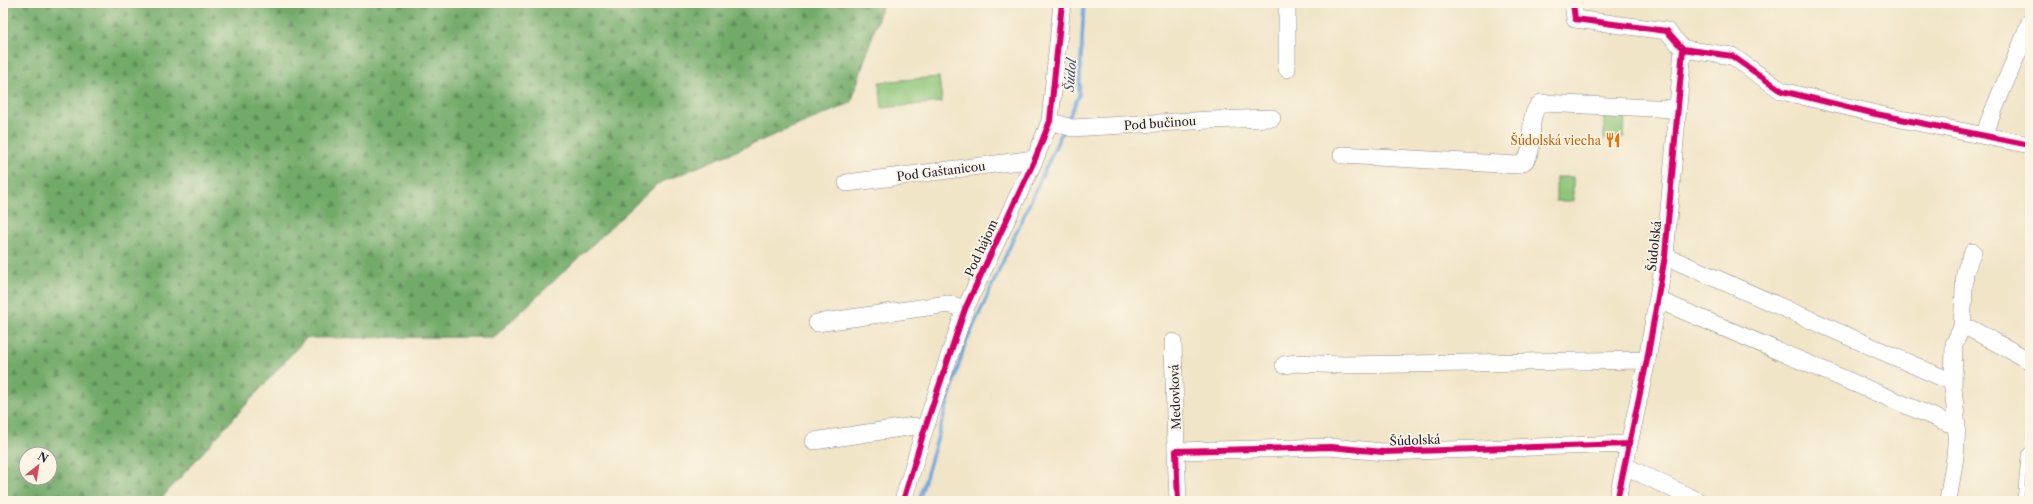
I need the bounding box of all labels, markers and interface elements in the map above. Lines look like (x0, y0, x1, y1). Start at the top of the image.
water label: Šúdol (1060, 56, 1080, 93)
street label: Pod bučinou (1123, 113, 1197, 133)
restaurant icon: Šúdolská viecha (1604, 131, 1622, 149)
place label: Šúdolská viecha (1510, 132, 1602, 148)
street label: Pod Gaštanicou (896, 158, 987, 184)
street label: Pod hájom (961, 217, 1001, 279)
street label: Šúdolská (1643, 219, 1664, 272)
street label: Medovková (1166, 363, 1184, 430)
street label: Šúdolská (1389, 431, 1441, 448)
north arrow (18, 446, 58, 486)
text: N (35, 449, 51, 466)

